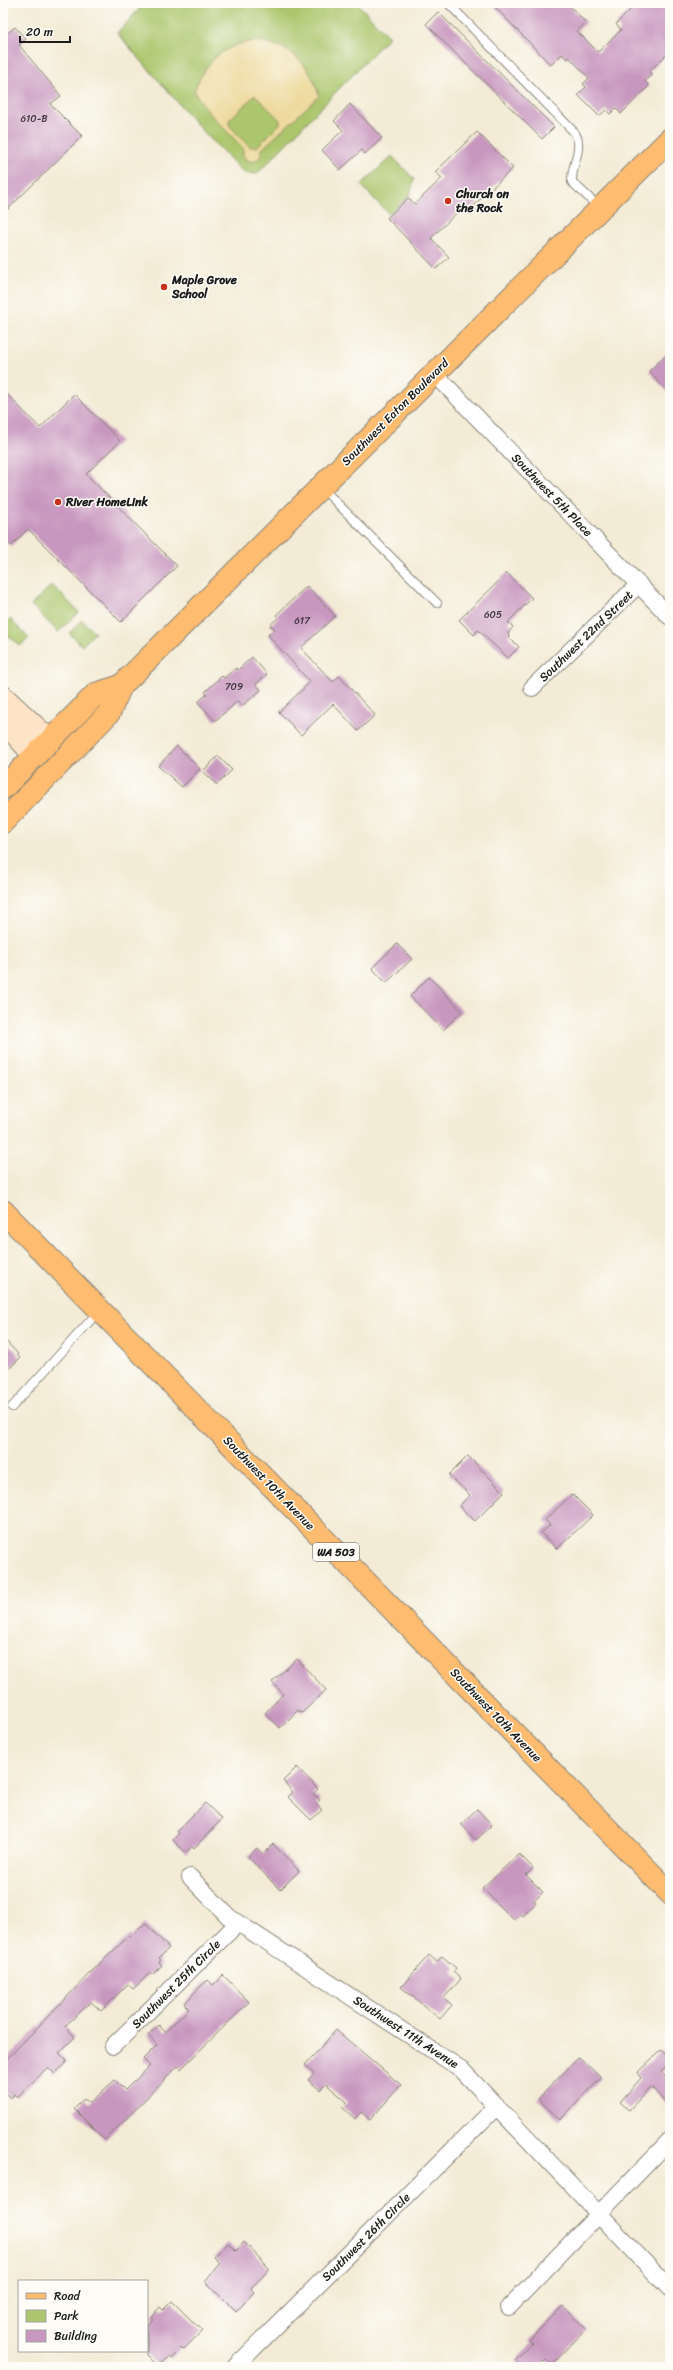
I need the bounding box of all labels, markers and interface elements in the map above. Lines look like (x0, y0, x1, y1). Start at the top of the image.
scale bar (20, 18, 70, 44)
text: 20 m (26, 21, 53, 43)
house number: 610-B (20, 110, 48, 128)
place label: Church on the Rock (455, 183, 510, 219)
marker: Church on the Rock (443, 196, 453, 206)
place label: Maple Grove School (171, 269, 238, 305)
marker: Maple Grove School (159, 282, 169, 292)
street label: Southwest Eaton Boulevard (336, 352, 455, 471)
street label: Southwest 5th Place (506, 448, 598, 542)
place label: River HomeLink (65, 491, 149, 513)
marker: River HomeLink (53, 497, 63, 507)
street label: Southwest 22nd Street (534, 585, 638, 687)
house number: 605 (484, 606, 502, 624)
house number: 617 (294, 612, 311, 630)
house number: 709 (225, 678, 243, 696)
street label: Southwest 10th Avenue (218, 1430, 320, 1536)
road number: WA 503 (313, 1543, 359, 1561)
street label: Southwest 10th Avenue (445, 1662, 547, 1768)
street label: Southwest 25th Circle (126, 1934, 226, 2034)
street label: Southwest 11th Avenue (349, 1989, 464, 2075)
street label: Southwest 26th Circle (316, 2187, 416, 2287)
legend (18, 2280, 148, 2352)
text: Road (54, 2285, 81, 2307)
text: Park (54, 2305, 79, 2327)
text: Building (54, 2325, 97, 2347)

